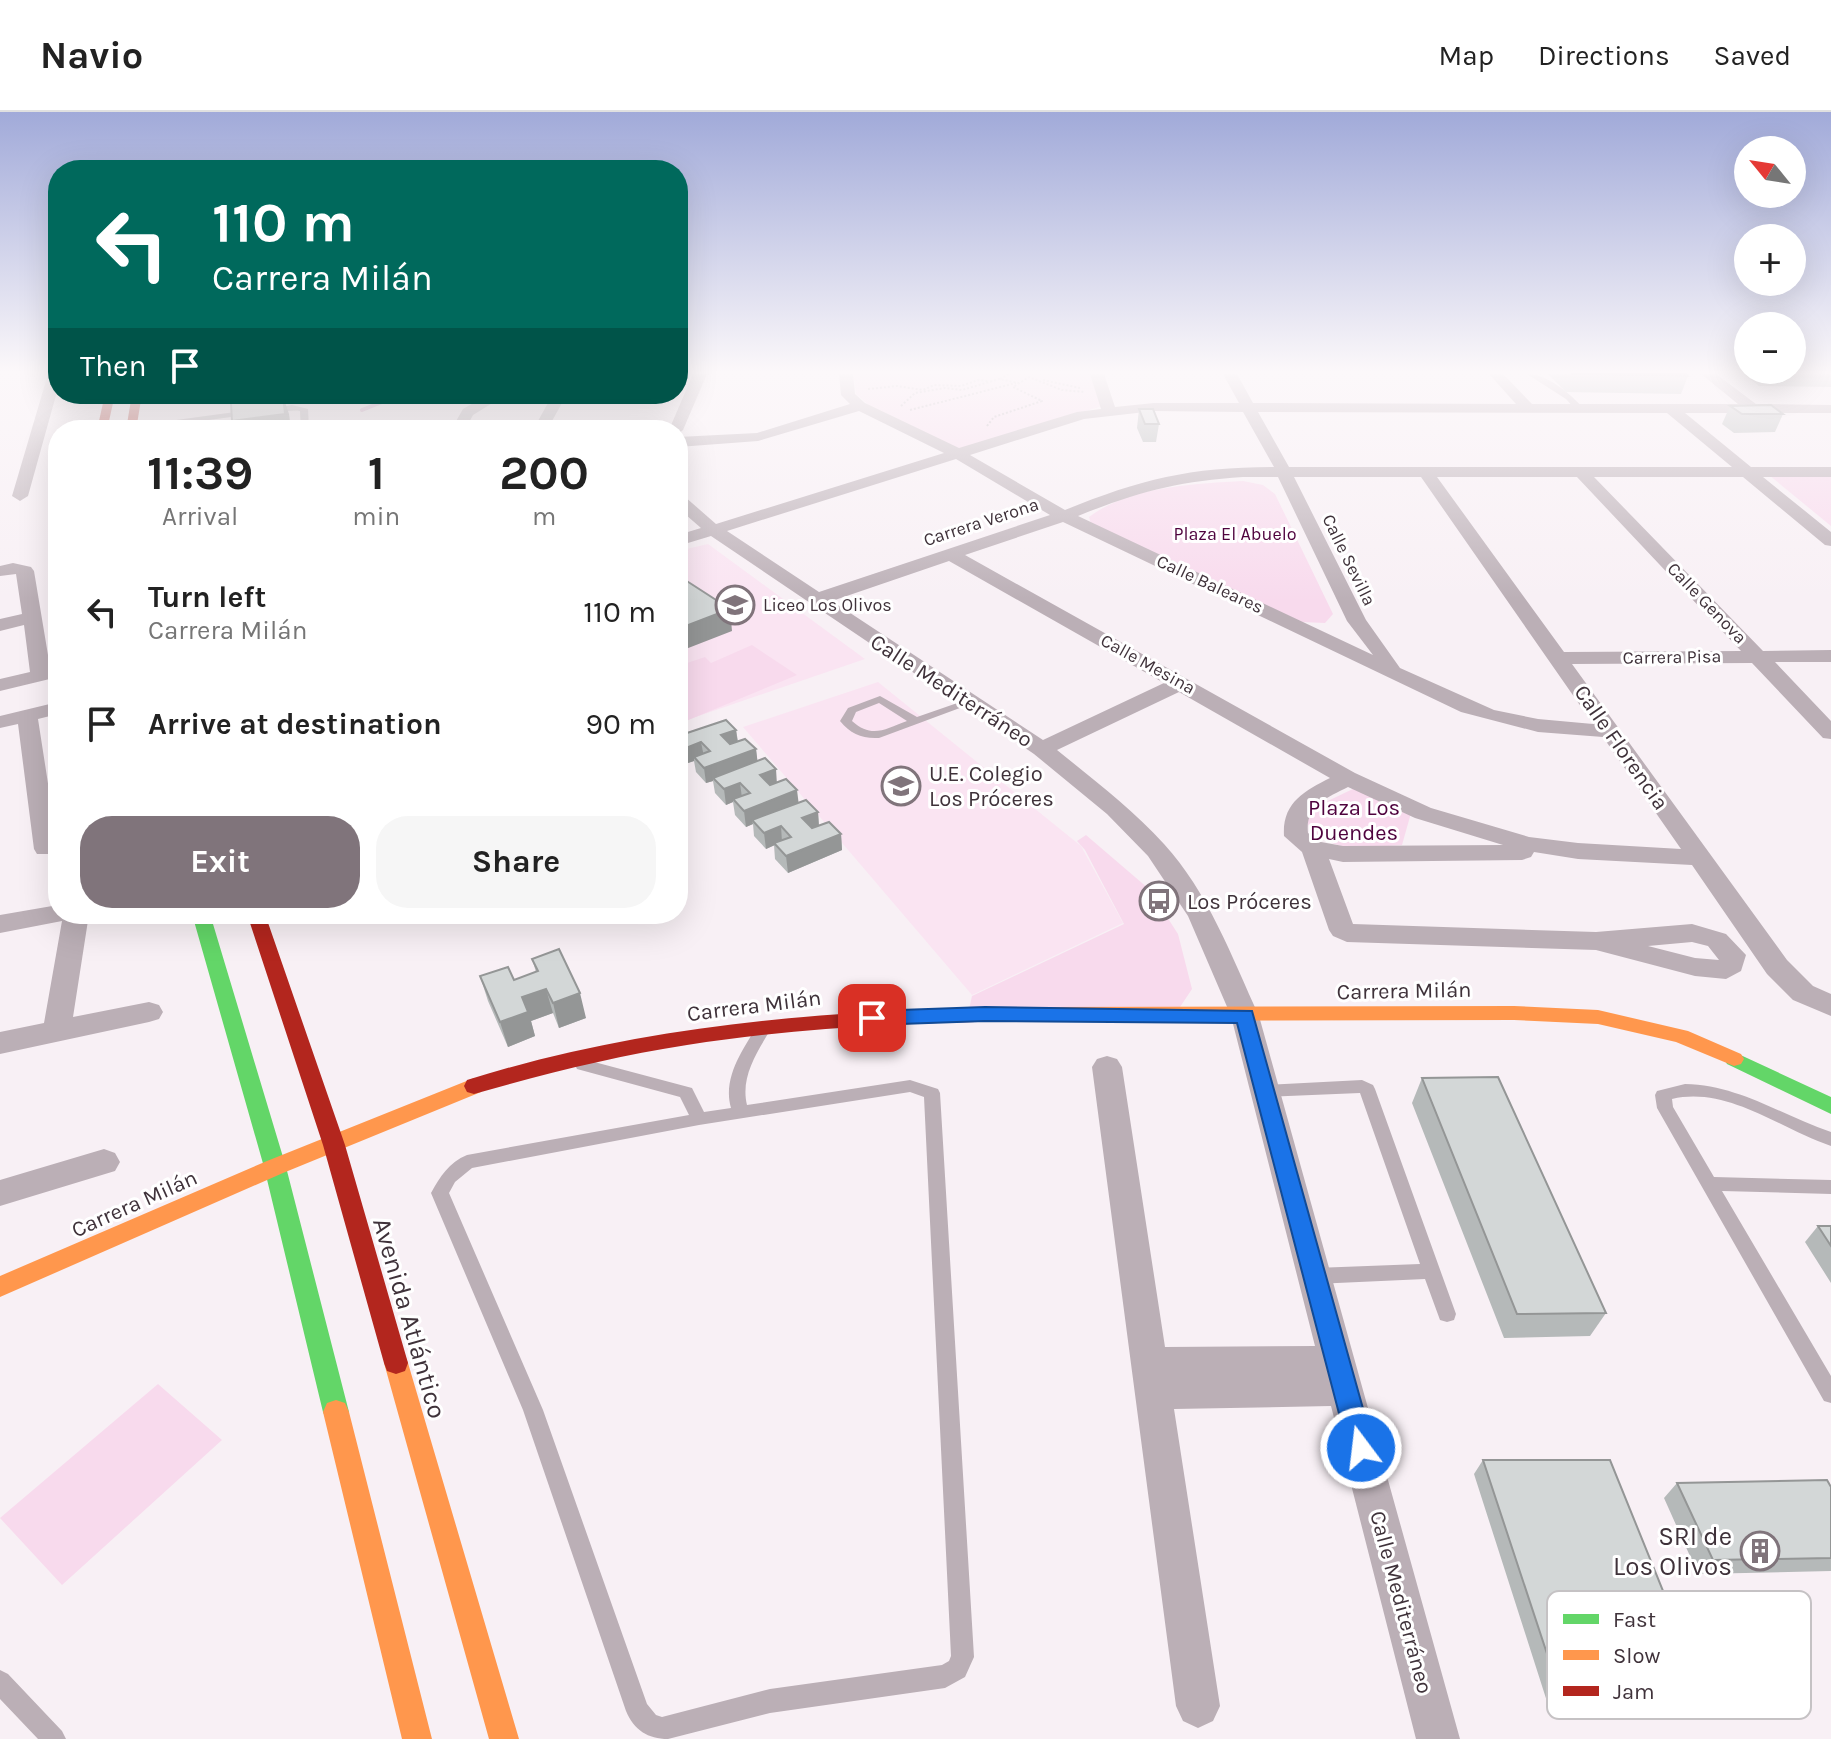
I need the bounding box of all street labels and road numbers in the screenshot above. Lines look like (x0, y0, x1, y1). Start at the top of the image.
street label: Carrera Verona (921, 493, 1041, 551)
street label: Calle Sevilla (1317, 511, 1381, 609)
street label: Calle Baleares (1153, 550, 1267, 618)
street label: Calle Genova (1663, 558, 1751, 648)
street label: Calle Mediterráneo (865, 629, 1037, 753)
street label: Calle Mesina (1097, 629, 1199, 699)
street label: Carrera Pisa (1623, 645, 1721, 669)
street label: Calle Florencia (1568, 680, 1674, 815)
street label: Carrera Milán (1336, 977, 1472, 1005)
street label: Carrera Milán (686, 985, 823, 1027)
street label: Carrera Milán (68, 1165, 201, 1243)
street label: Avenida Atlántico (366, 1214, 453, 1422)
street label: Calle Mediterráneo (1364, 1508, 1438, 1696)

